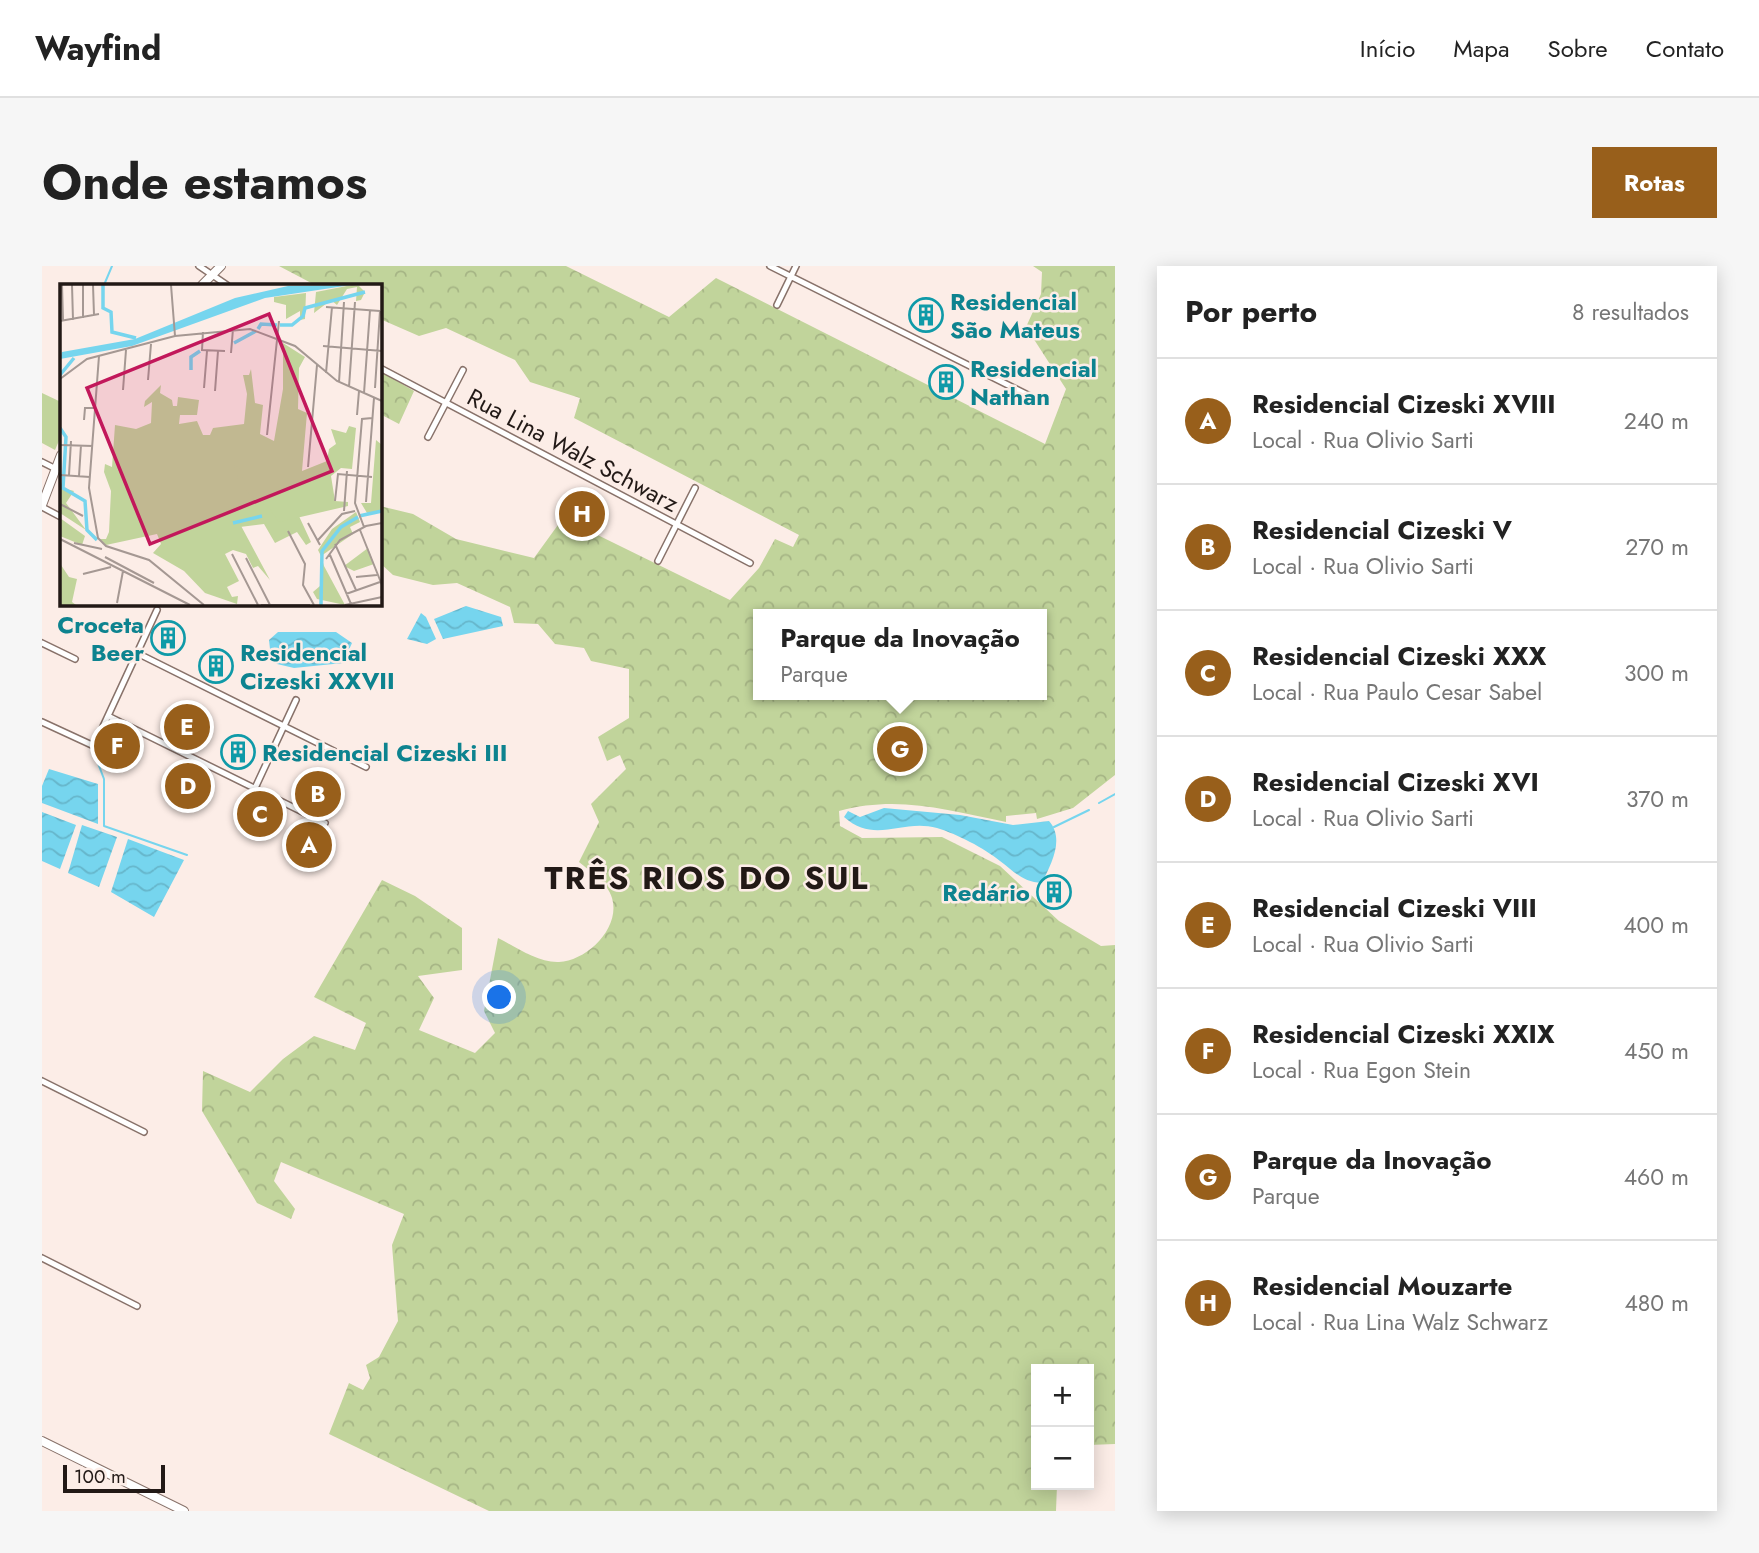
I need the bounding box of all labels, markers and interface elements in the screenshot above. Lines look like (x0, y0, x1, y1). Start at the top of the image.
text: Wayfind (35, 25, 161, 72)
text: Início (1360, 31, 1415, 66)
text: Mapa (1453, 31, 1510, 66)
text: Sobre (1548, 31, 1608, 66)
text: Contato (1646, 31, 1724, 66)
text: Onde estamos (42, 147, 367, 217)
button: Rotas (1592, 147, 1717, 218)
inset map (60, 284, 382, 606)
place label: Residencial São Mateus (950, 284, 1080, 347)
text: Por perto (1185, 290, 1317, 333)
text: 8 resultados (1572, 295, 1689, 329)
building icon: Residencial São Mateus (907, 296, 945, 334)
place label: Residencial Nathan (970, 351, 1097, 414)
building icon: Residencial Nathan (927, 363, 965, 401)
street label: Rua Lina Walz Schwarz (461, 379, 685, 521)
text: Residencial Cizeski XVIII (1252, 385, 1556, 423)
text: A (1200, 404, 1216, 438)
text: 240 m (1624, 404, 1689, 438)
text: Local · Rua Olivio Sarti (1252, 423, 1474, 457)
pin: H (559, 488, 605, 540)
text: Residencial Cizeski V (1252, 511, 1512, 549)
text: B (1200, 530, 1216, 564)
text: 270 m (1625, 530, 1689, 564)
text: Local · Rua Olivio Sarti (1252, 549, 1474, 583)
place label: Croceta Beer (57, 607, 144, 670)
popup (753, 609, 1047, 700)
building icon: Croceta Beer (149, 619, 187, 657)
text: Parque da Inovação (780, 619, 1020, 657)
place label: Residencial Cizeski XXVII (240, 635, 395, 698)
text: Residencial Cizeski XXX (1252, 637, 1546, 675)
building icon: Residencial Cizeski XXVII (197, 647, 235, 685)
text: C (1200, 656, 1216, 690)
text: 300 m (1624, 656, 1689, 690)
text: Parque (780, 657, 848, 691)
text: Local · Rua Paulo Cesar Sabel (1252, 675, 1542, 709)
pin: E (164, 701, 210, 753)
pin: F (94, 720, 140, 772)
pin: G (877, 723, 923, 775)
building icon: Residencial Cizeski III (219, 733, 257, 771)
place label: Residencial Cizeski III (262, 735, 507, 770)
pin: D (165, 760, 211, 812)
text: Residencial Cizeski XVI (1252, 763, 1539, 801)
pin: B (295, 768, 341, 820)
text: D (1200, 782, 1216, 816)
text: 370 m (1626, 782, 1689, 816)
pin: C (237, 788, 283, 840)
text: Local · Rua Olivio Sarti (1252, 801, 1474, 835)
pin: A (286, 819, 332, 871)
district label: TRÊS RIOS DO SUL (544, 855, 870, 901)
building icon: Redário (1035, 873, 1073, 911)
place label: Redário (942, 875, 1030, 910)
text: Residencial Cizeski VIII (1252, 889, 1537, 927)
text: E (1201, 908, 1215, 942)
text: 400 m (1623, 908, 1689, 942)
text: Local · Rua Olivio Sarti (1252, 927, 1474, 961)
your location (482, 980, 516, 1014)
text: Residencial Cizeski XXIX (1252, 1015, 1555, 1053)
text: F (1202, 1034, 1214, 1068)
text: 450 m (1624, 1034, 1689, 1068)
text: Local · Rua Egon Stein (1252, 1053, 1471, 1087)
text: Parque da Inovação (1252, 1141, 1492, 1179)
text: G (1199, 1160, 1217, 1194)
text: 460 m (1624, 1160, 1689, 1194)
text: Parque (1252, 1179, 1320, 1213)
text: Residencial Mouzarte (1252, 1267, 1512, 1305)
text: H (1199, 1286, 1217, 1320)
text: 480 m (1624, 1286, 1689, 1320)
text: Local · Rua Lina Walz Schwarz (1252, 1305, 1548, 1339)
map controls (1031, 1364, 1094, 1490)
button: + (1031, 1364, 1094, 1427)
button: − (1031, 1427, 1094, 1490)
scale bar (63, 1462, 164, 1494)
text: 100 m (74, 1463, 126, 1490)

